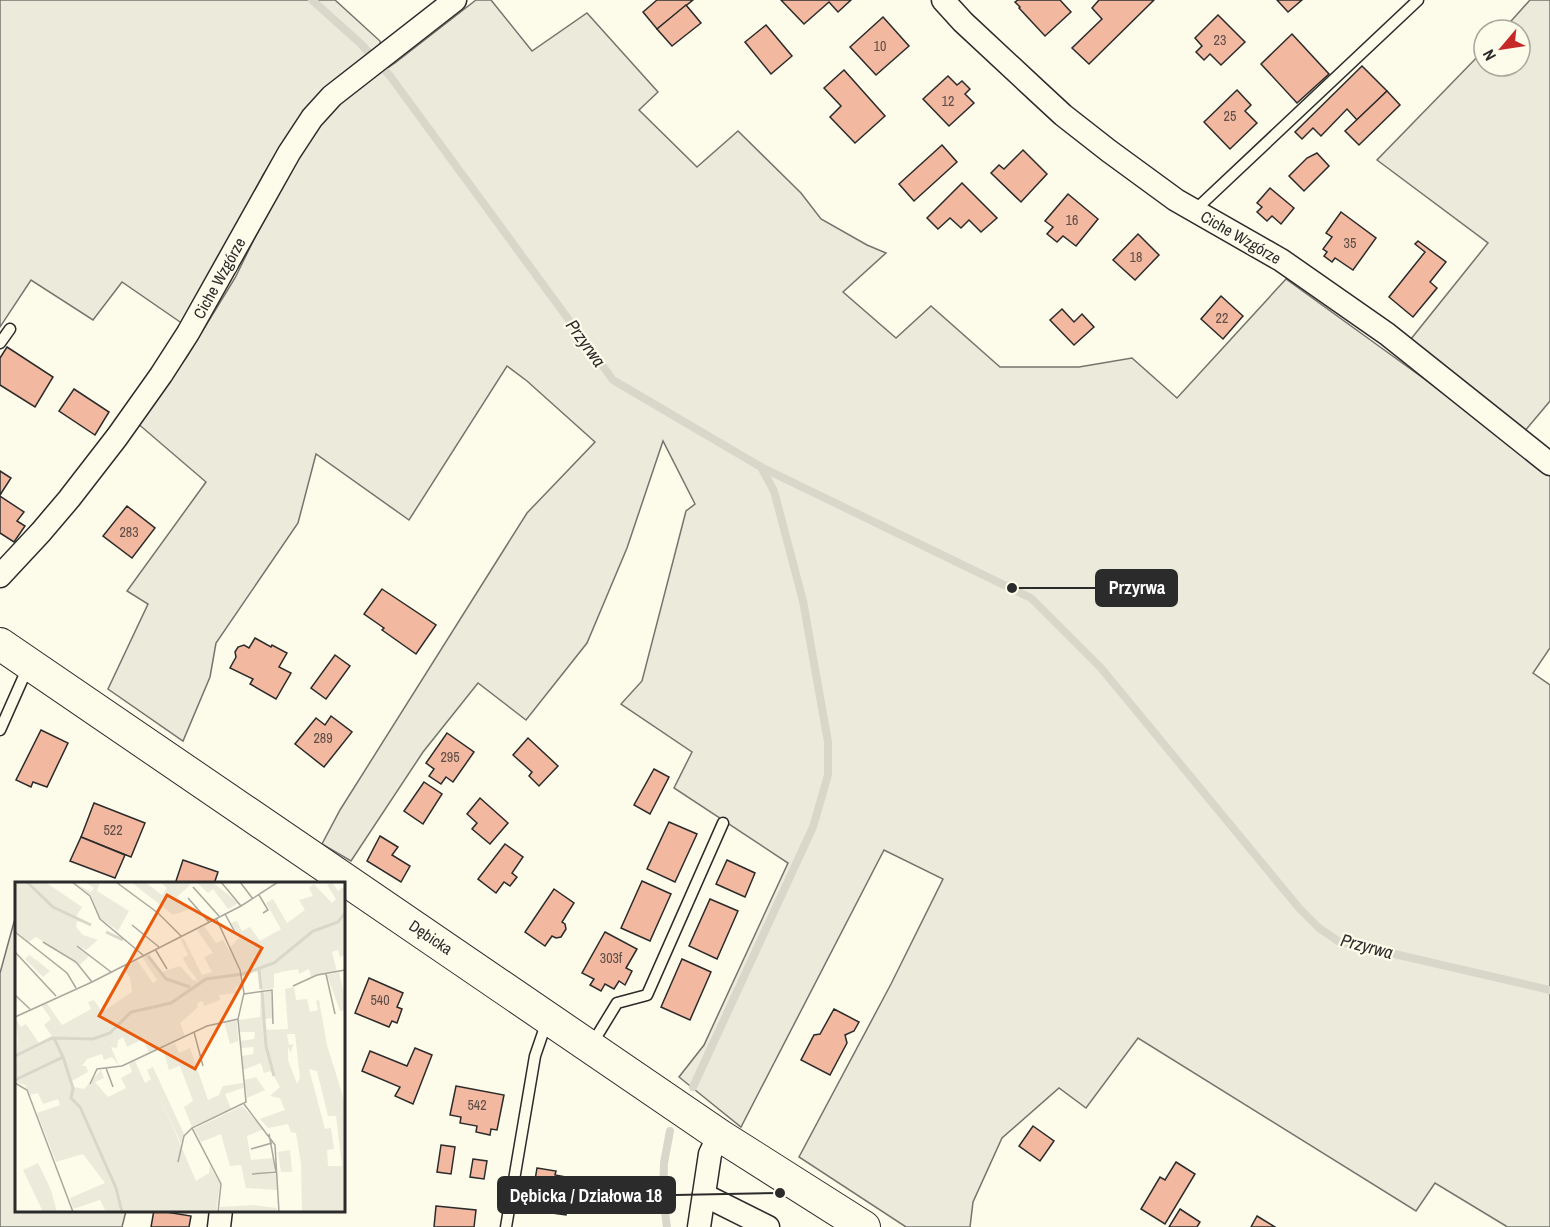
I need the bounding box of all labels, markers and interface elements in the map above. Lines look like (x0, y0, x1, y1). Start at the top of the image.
north arrow (1472, 18, 1532, 78)
house number: 23 (1214, 31, 1226, 49)
house number: 10 (874, 37, 886, 55)
text: N (1477, 46, 1501, 65)
house number: 12 (942, 92, 954, 110)
house number: 25 (1224, 107, 1236, 125)
street label: Ciche Wzgórze (1197, 205, 1285, 269)
house number: 16 (1066, 211, 1078, 229)
street label: Ciche Wzgórze (188, 233, 250, 323)
house number: 35 (1344, 234, 1356, 252)
house number: 18 (1130, 248, 1142, 266)
house number: 22 (1216, 309, 1228, 327)
water label: Przyrwa (560, 314, 612, 372)
house number: 283 (119, 523, 139, 541)
callout: Przyrwa (1096, 570, 1177, 606)
text: Przyrwa (1109, 575, 1166, 600)
house number: 289 (313, 729, 333, 747)
house number: 295 (440, 748, 460, 766)
house number: 522 (103, 821, 123, 839)
inset map (15, 882, 345, 1212)
street label: Dębicka (405, 914, 458, 960)
water label: Przyrwa (1338, 927, 1396, 965)
house number: 303f (600, 949, 623, 967)
house number: 540 (370, 991, 390, 1009)
house number: 542 (467, 1096, 487, 1114)
callout: Dębicka / Działowa 18 (498, 1177, 675, 1213)
text: Dębicka / Działowa 18 (510, 1183, 662, 1208)

